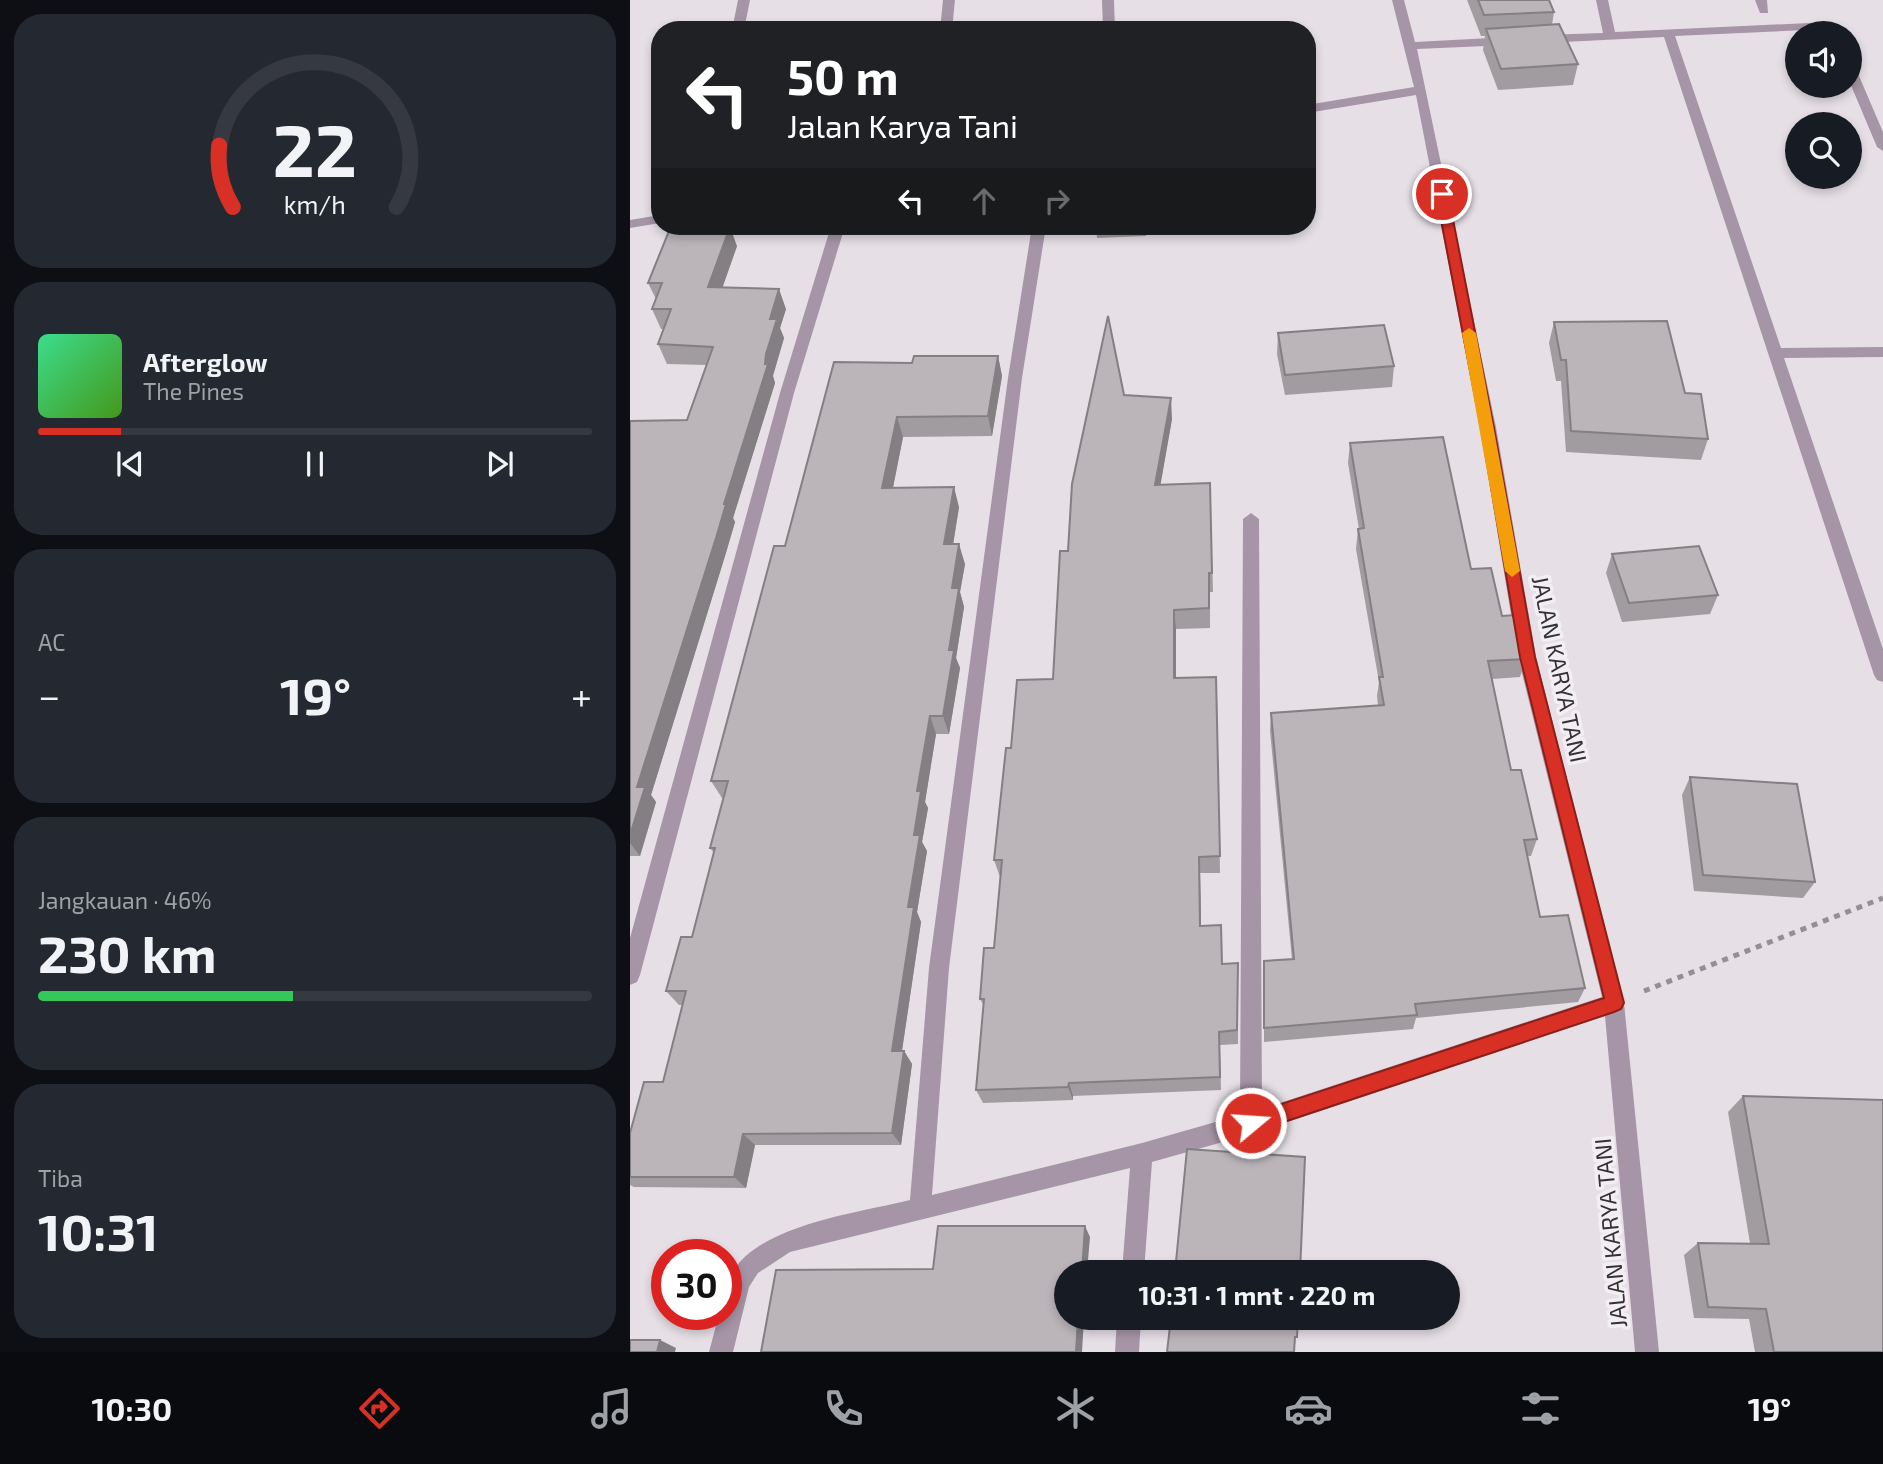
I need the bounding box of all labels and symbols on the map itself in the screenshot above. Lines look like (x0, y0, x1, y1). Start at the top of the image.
pin (1412, 164, 1472, 224)
street label: JALAN KARYA TANI (1527, 573, 1593, 765)
position arrow (1214, 1086, 1288, 1160)
street label: JALAN KARYA TANI (1588, 1137, 1632, 1329)
speed limit sign: 30 (651, 1239, 742, 1330)

